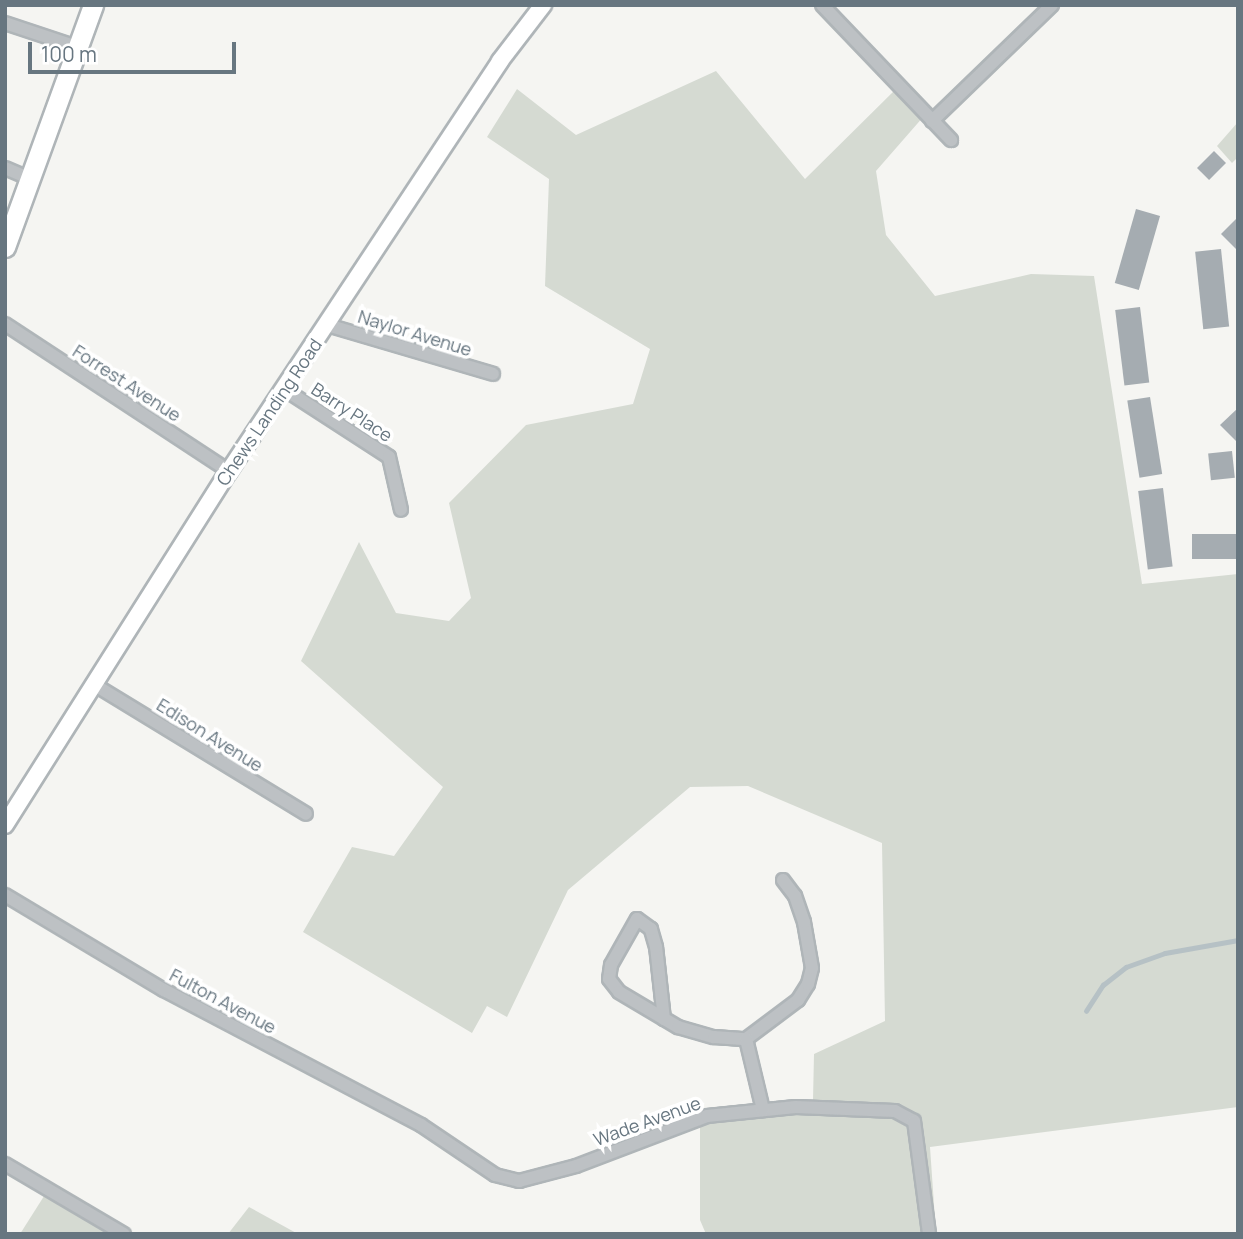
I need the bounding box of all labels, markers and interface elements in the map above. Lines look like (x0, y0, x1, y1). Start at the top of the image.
scale bar (32, 28, 240, 72)
text: 100 m (41, 40, 97, 68)
street label: Naylor Avenue (355, 305, 475, 361)
street label: Chews Landing Road (212, 334, 326, 490)
street label: Forrest Avenue (69, 340, 185, 426)
street label: Barry Place (307, 378, 397, 446)
street label: Edison Avenue (153, 694, 267, 776)
street label: Fulton Avenue (166, 964, 280, 1038)
street label: Wade Avenue (590, 1092, 704, 1150)

